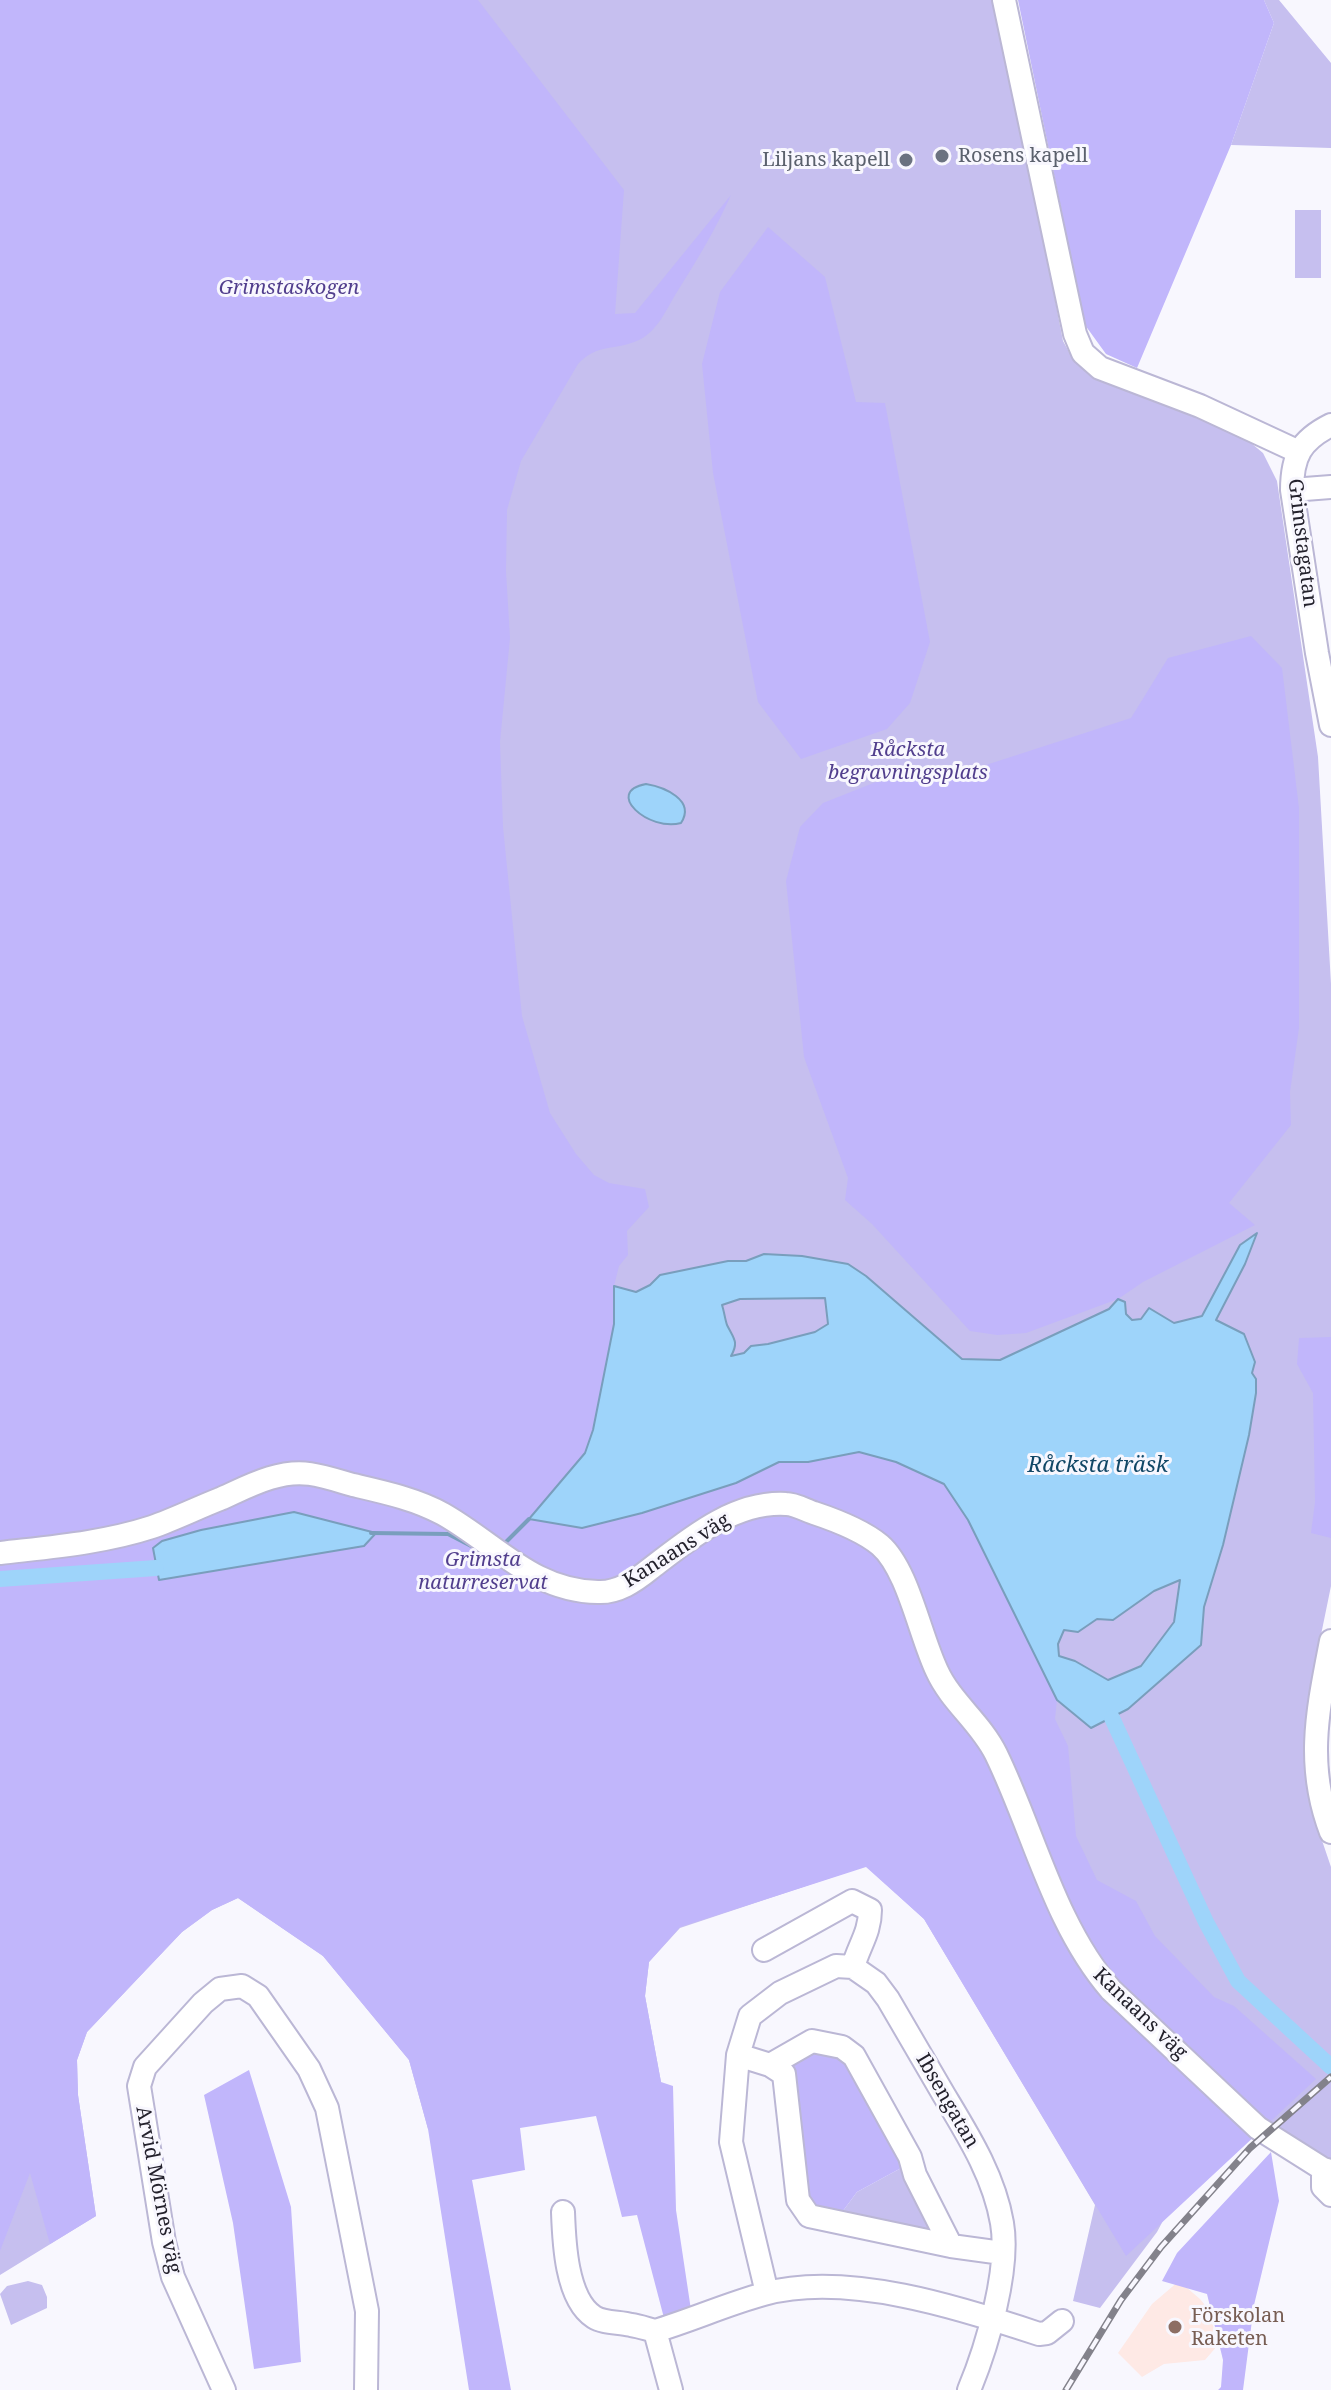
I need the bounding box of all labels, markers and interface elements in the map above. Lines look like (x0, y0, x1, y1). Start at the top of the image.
place label: Rosens kapell (958, 144, 1088, 168)
marker: Rosens kapell (933, 147, 951, 165)
place label: Liljans kapell (762, 148, 890, 172)
marker: Liljans kapell (897, 151, 915, 169)
park label: Grimstaskogen (219, 276, 359, 300)
street label: Grimstagatan (1282, 477, 1322, 609)
park label: Råcksta begravningsplats (828, 738, 988, 785)
water label: Råcksta träsk (1028, 1453, 1168, 1479)
street label: Kanaans väg (619, 1509, 735, 1593)
park label: Grimsta naturreservat (418, 1548, 548, 1595)
street label: Kanaans väg (1088, 1963, 1192, 2065)
street label: Ibsengatan (910, 2049, 984, 2153)
street label: Arvid Mörnes väg (130, 2104, 186, 2276)
place label: Förskolan Raketen (1191, 2304, 1285, 2351)
marker: Förskolan Raketen (1166, 2318, 1184, 2336)

